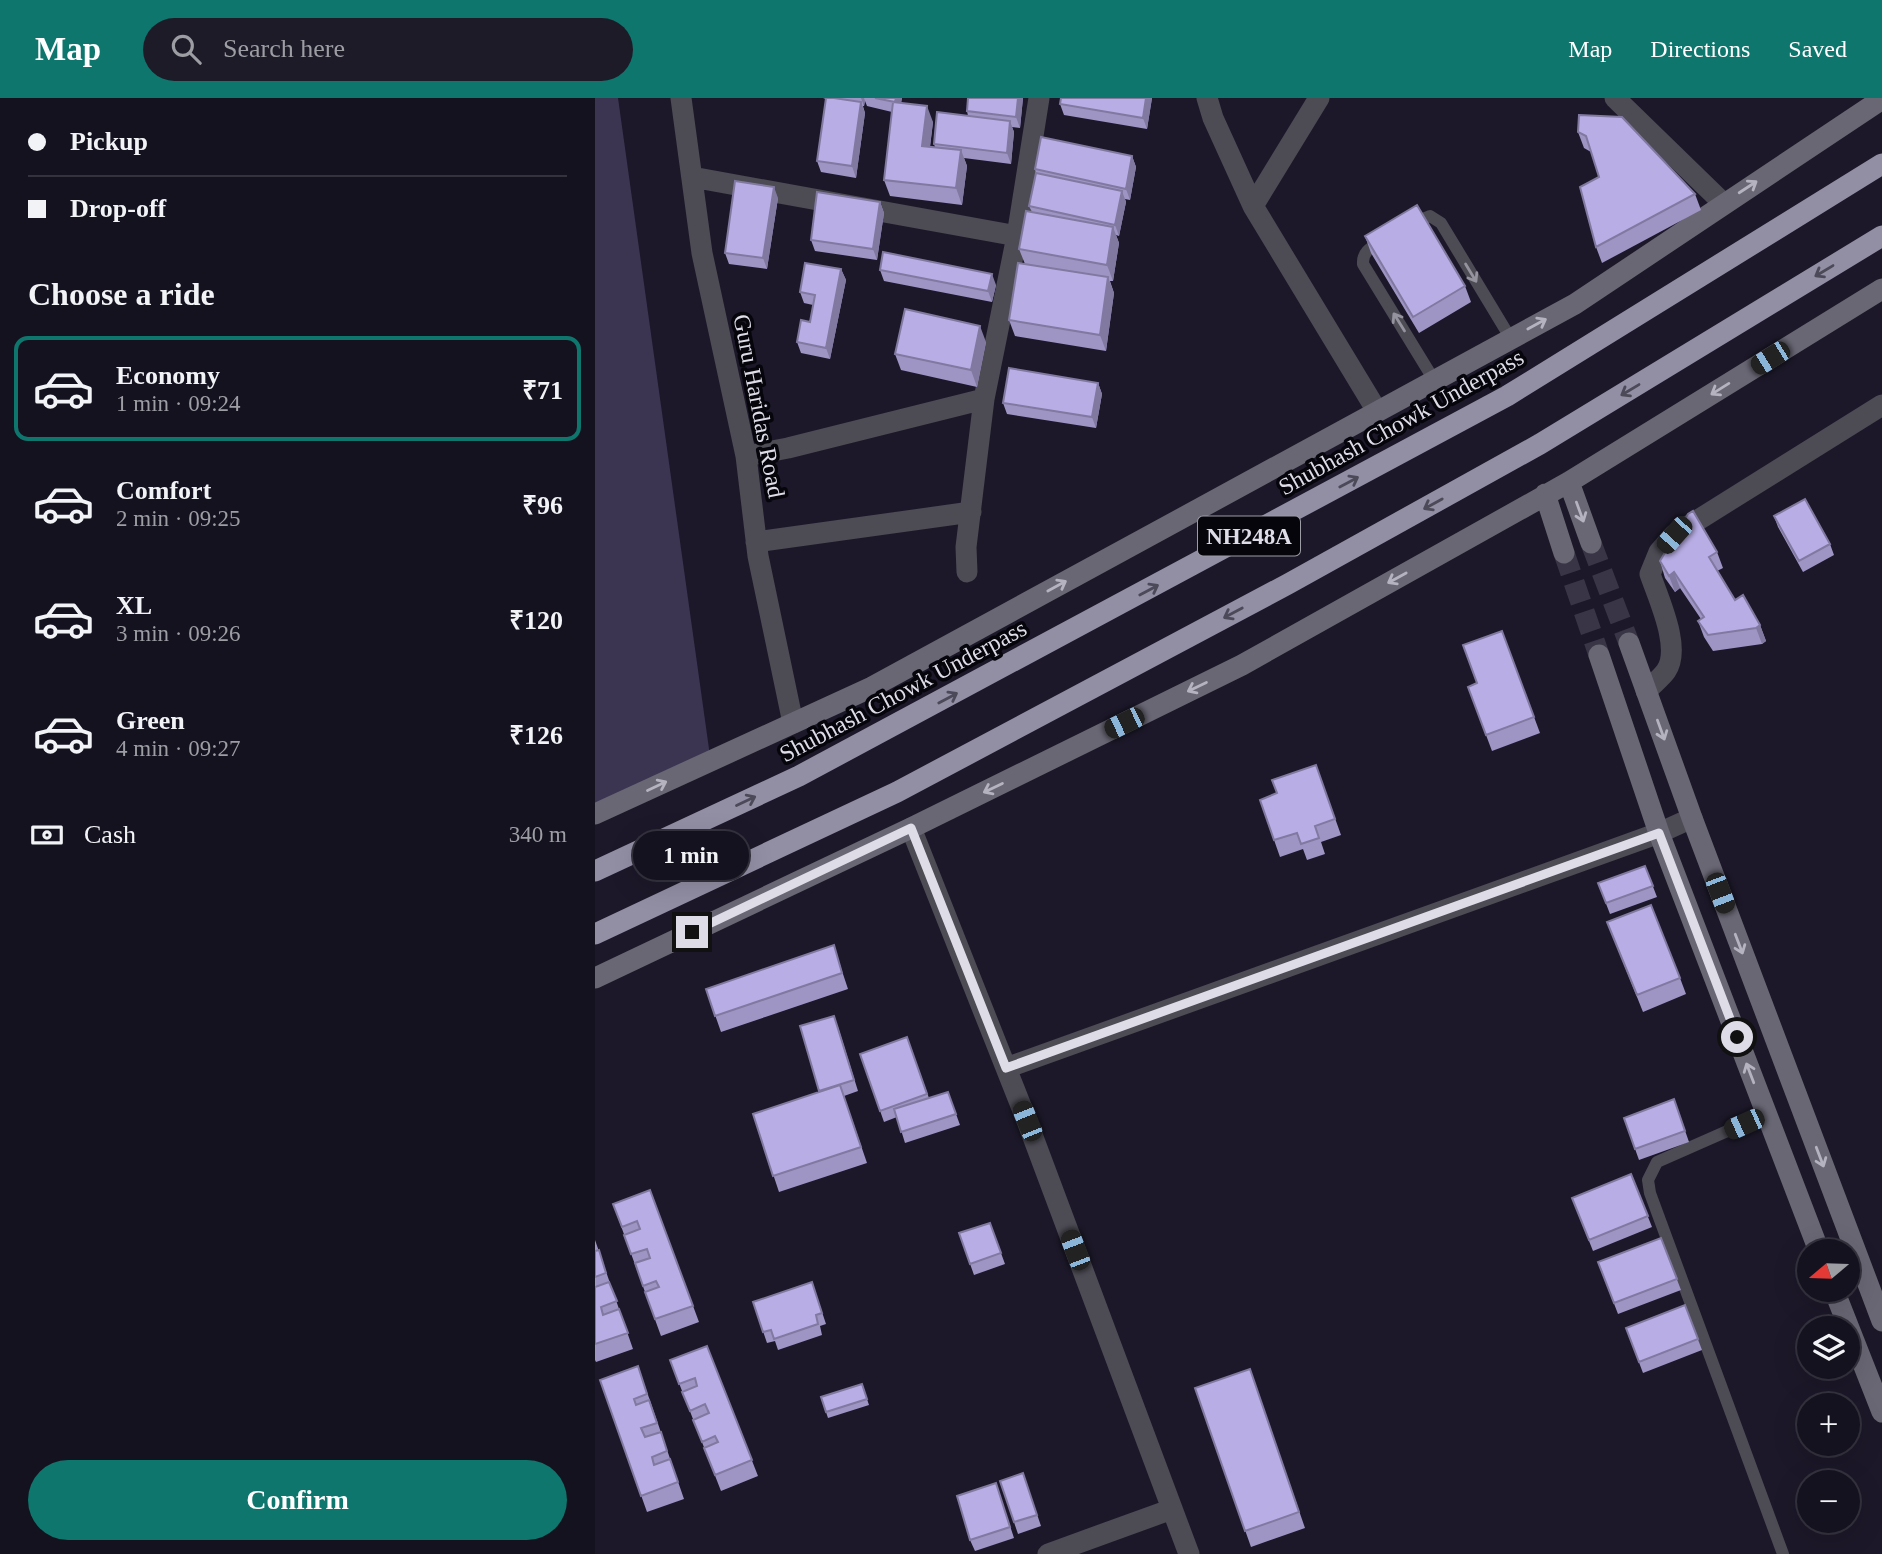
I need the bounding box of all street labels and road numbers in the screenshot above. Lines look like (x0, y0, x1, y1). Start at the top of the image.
street label: Guru Haridas Road (728, 312, 790, 500)
street label: Shubhash Chowk Underpass (1274, 344, 1528, 500)
road number: NH248A (1198, 516, 1300, 556)
street label: Shubhash Chowk Underpass (775, 615, 1031, 767)

